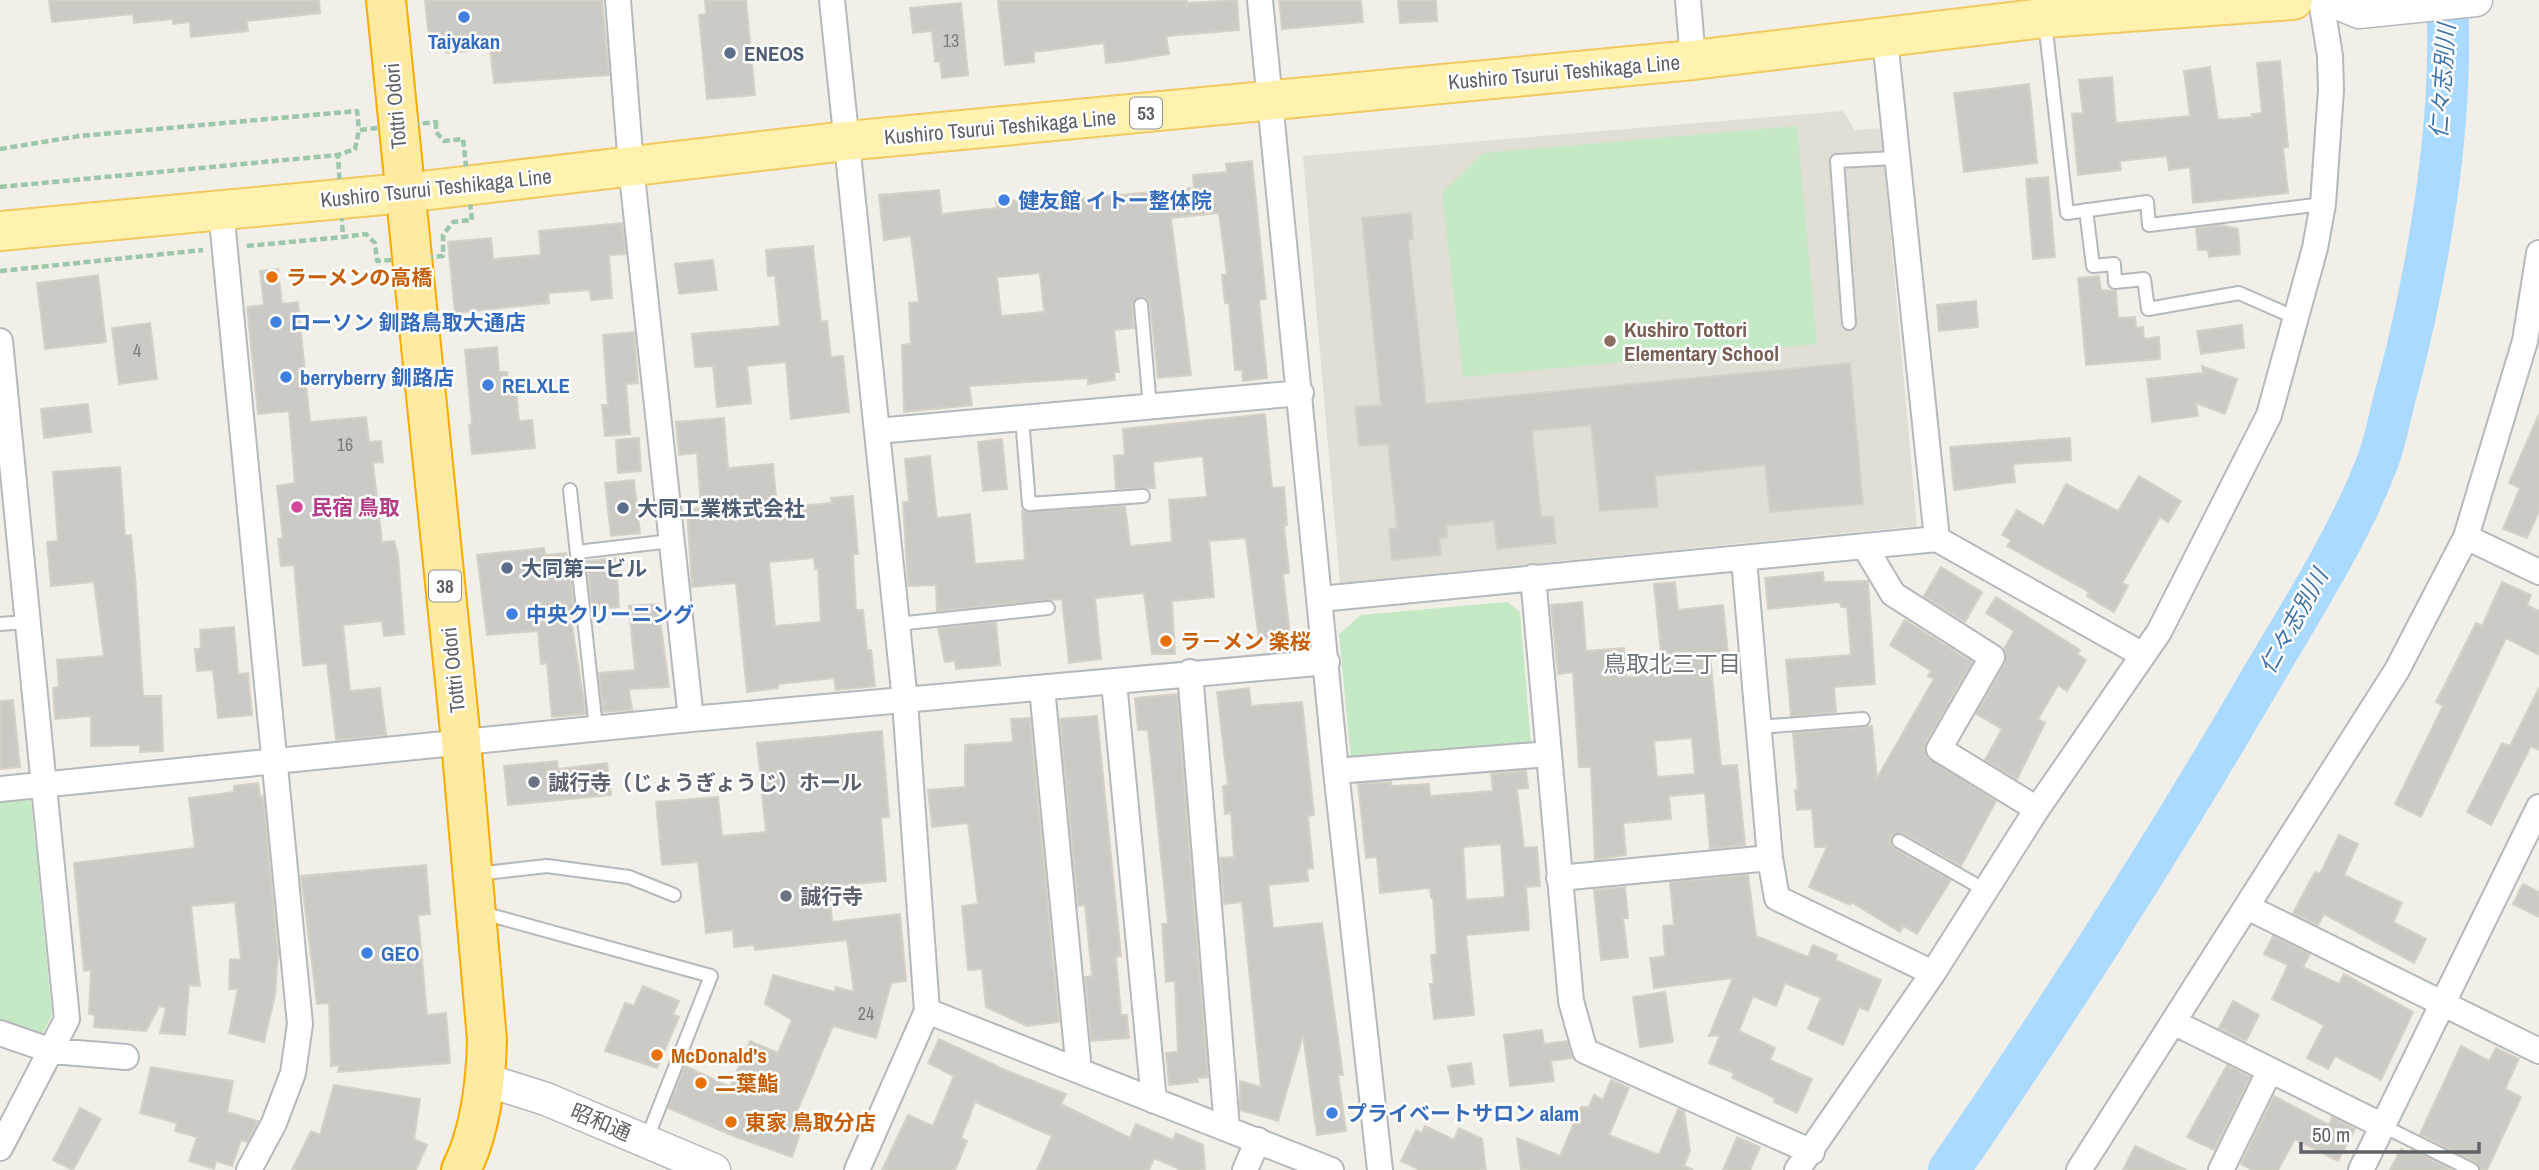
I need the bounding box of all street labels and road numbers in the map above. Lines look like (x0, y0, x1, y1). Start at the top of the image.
street label: Kushiro Tsurui Teshikaga Line (1447, 47, 1681, 97)
street label: Tottri Odori (377, 62, 413, 150)
road number: 53 (1130, 97, 1162, 128)
street label: Kushiro Tsurui Teshikaga Line (883, 102, 1117, 152)
street label: Kushiro Tsurui Teshikaga Line (319, 161, 553, 215)
road number: 38 (429, 570, 461, 601)
street label: Tottri Odori (434, 626, 472, 714)
street label: 昭和通 (566, 1096, 636, 1148)

